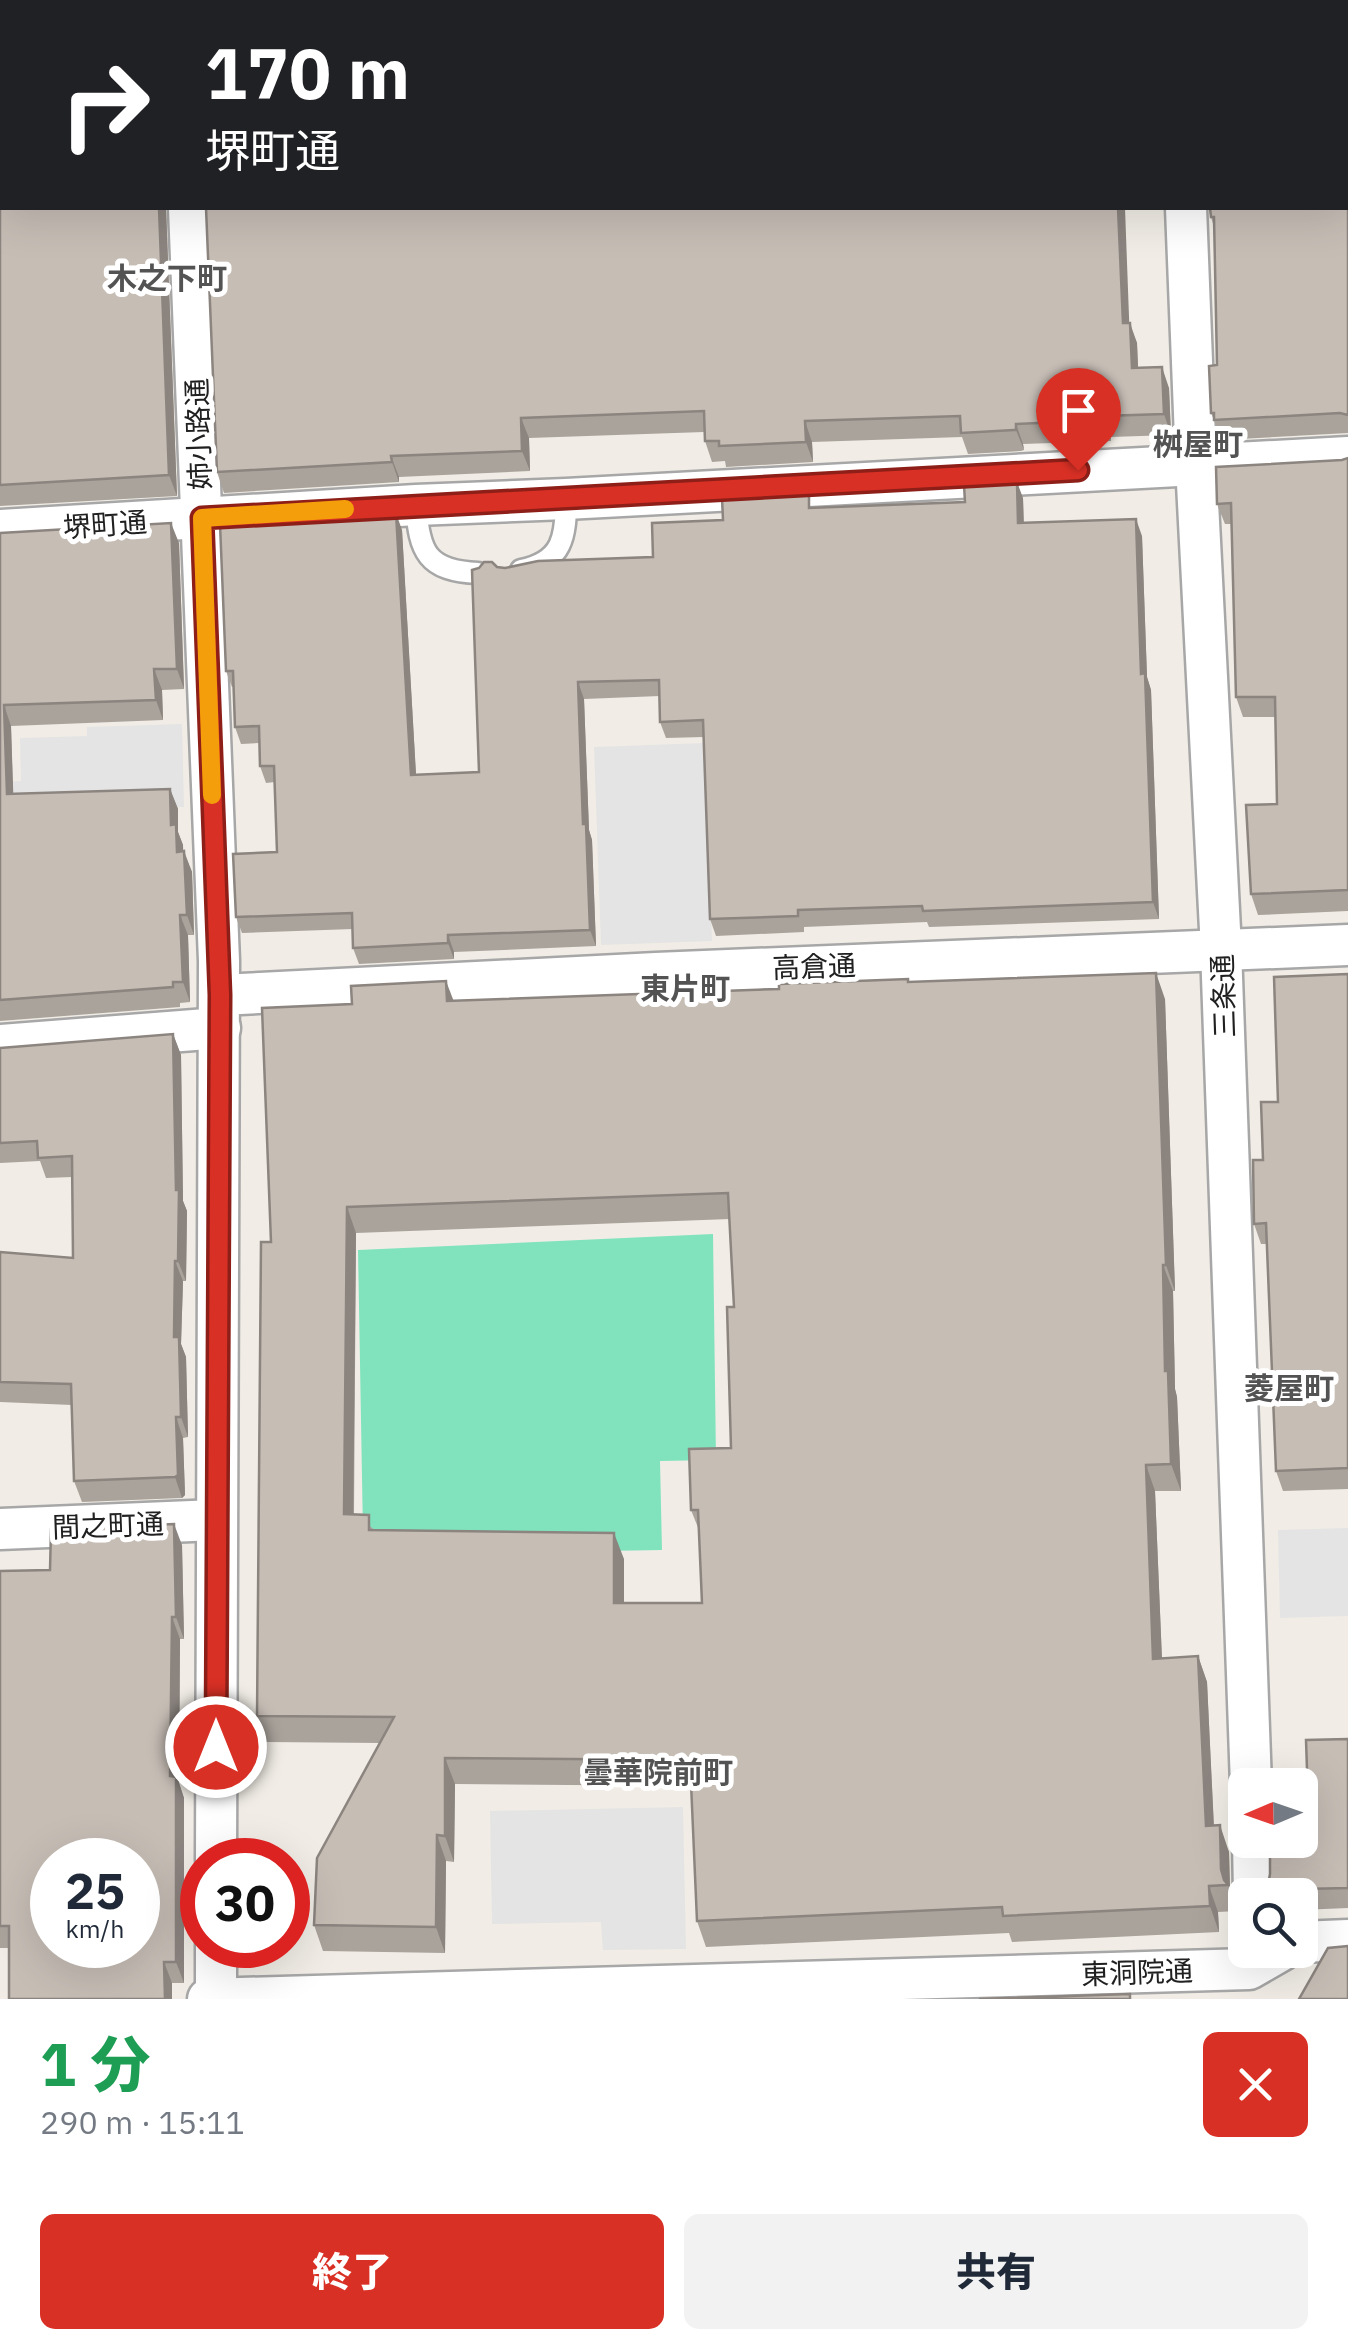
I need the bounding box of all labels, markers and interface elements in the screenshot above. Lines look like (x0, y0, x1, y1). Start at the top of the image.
text: 170 m (205, 27, 410, 118)
icon: right (40, 40, 170, 170)
text: 堺町通 (205, 121, 340, 179)
district label: 木之下町 (107, 258, 227, 297)
pin (1036, 368, 1121, 471)
street label: 姉小路通 (178, 377, 218, 491)
icon: arrive (1051, 383, 1106, 438)
district label: 桝屋町 (1153, 424, 1243, 463)
street label: 堺町通 (62, 503, 148, 545)
street label: 高倉通 (771, 946, 857, 986)
street label: 三条通 (1203, 953, 1243, 1039)
district label: 東片町 (640, 968, 730, 1007)
district label: 菱屋町 (1244, 1368, 1334, 1407)
street label: 間之町通 (51, 1505, 165, 1545)
position arrow (164, 1695, 268, 1799)
district label: 曇華院前町 (583, 1752, 733, 1791)
north arrow (1228, 1768, 1318, 1858)
map controls (1228, 1768, 1318, 1968)
speed limit sign: 30 (180, 1838, 310, 1968)
text: 25 (65, 1858, 125, 1923)
button: search (1228, 1878, 1318, 1968)
text: km/h (66, 1912, 124, 1945)
street label: 東洞院通 (1080, 1952, 1194, 1992)
text: 1 分 (40, 2024, 150, 2103)
button: close (1203, 2032, 1308, 2137)
text: 290 m · 15:11 (40, 2101, 245, 2143)
button: 終了 (40, 2214, 664, 2329)
button: 共有 (684, 2214, 1308, 2329)

